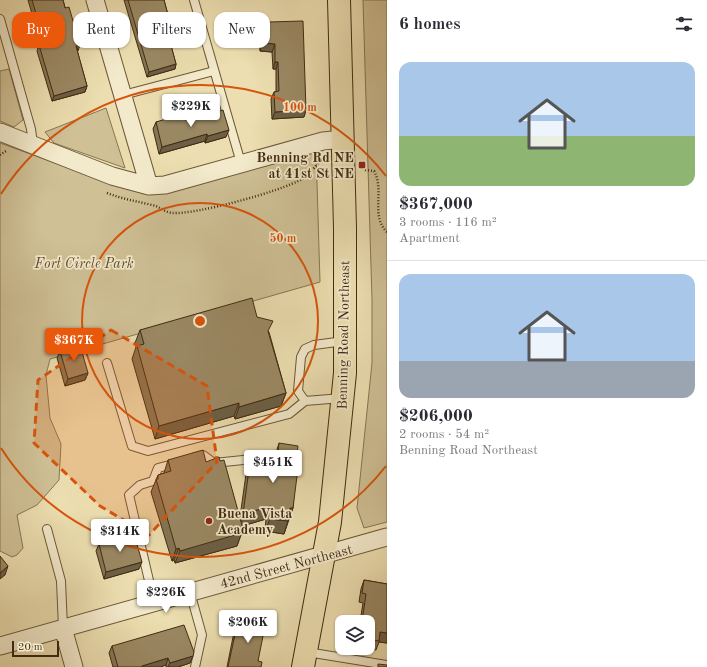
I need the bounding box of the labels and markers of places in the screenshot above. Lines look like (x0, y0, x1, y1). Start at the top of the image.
pin: $229K (163, 94, 219, 128)
place label: Benning Rd NE at 41st St NE (256, 151, 354, 181)
marker: Benning Rd NE at 41st St NE (357, 160, 367, 170)
centre of rings (193, 314, 207, 328)
pin: $367K (46, 328, 102, 362)
pin: $451K (245, 450, 301, 484)
place label: Buena Vista Academy (217, 507, 292, 537)
marker: Buena Vista Academy (204, 516, 214, 526)
pin: $314K (92, 519, 148, 553)
pin: $226K (138, 580, 194, 614)
pin: $206K (220, 610, 276, 644)

